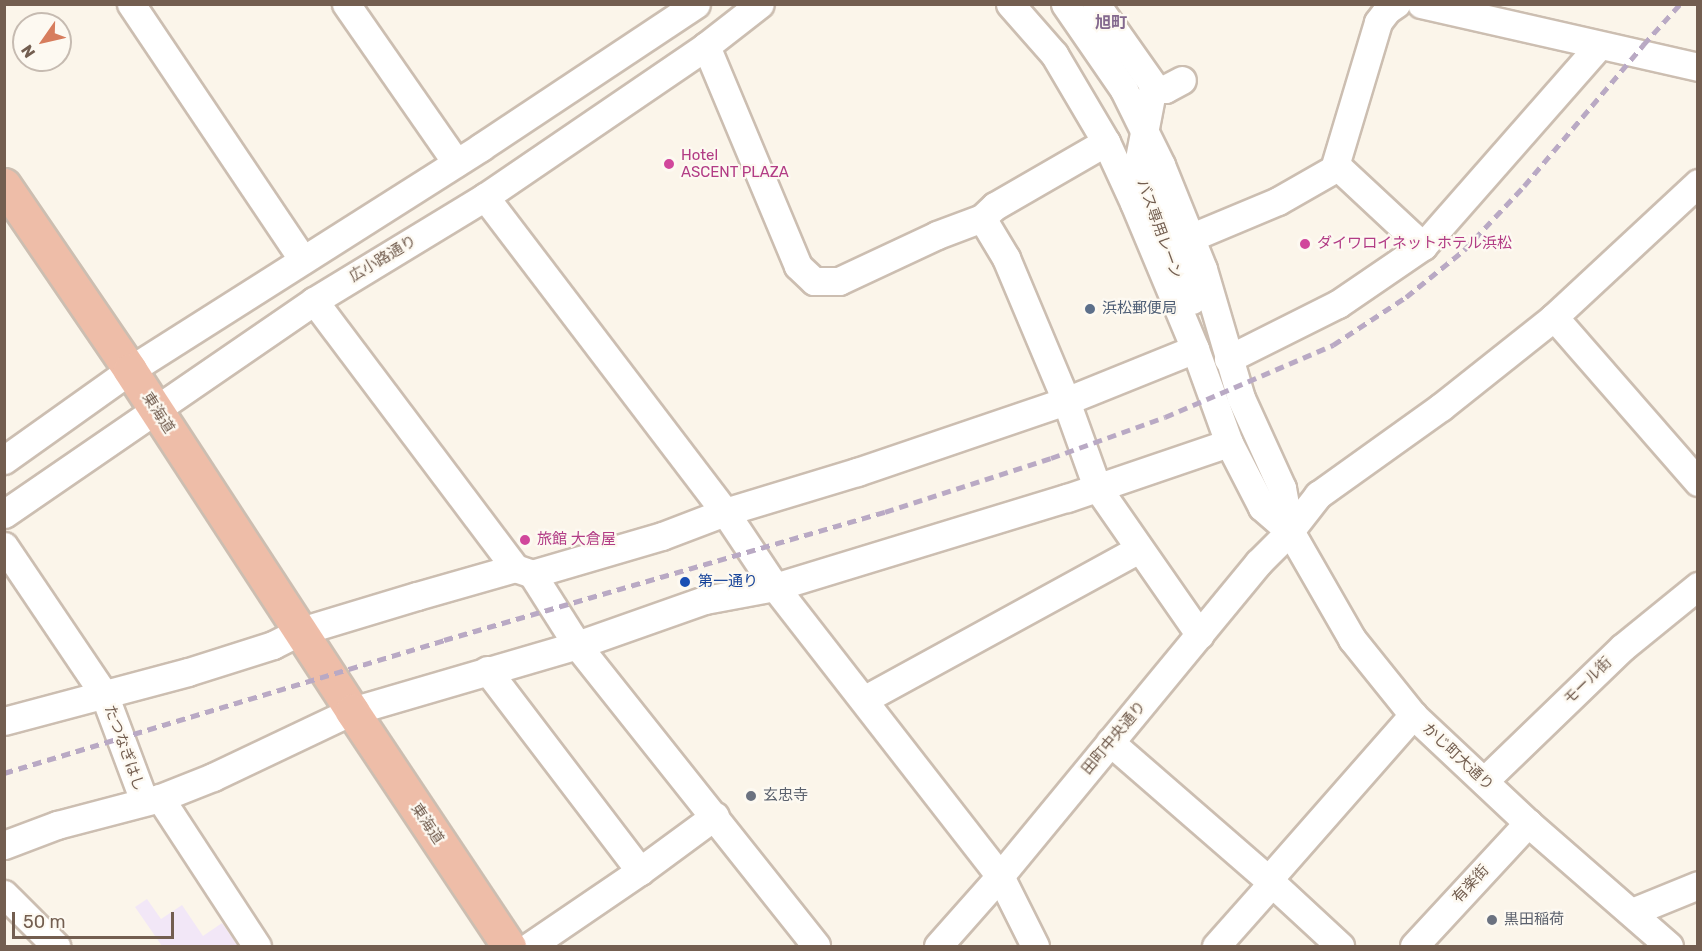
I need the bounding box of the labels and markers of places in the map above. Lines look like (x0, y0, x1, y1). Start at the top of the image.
place label: Hotel ASCENT PLAZA (681, 146, 789, 181)
marker: Hotel ASCENT PLAZA (662, 157, 676, 171)
place label: ダイワロイネットホテル浜松 (1317, 235, 1512, 253)
marker: ダイワロイネットホテル浜松 (1298, 237, 1312, 251)
place label: 浜松郵便局 (1102, 300, 1177, 318)
marker: 浜松郵便局 (1083, 302, 1097, 316)
place label: 旅館 大倉屋 (537, 531, 616, 549)
marker: 旅館 大倉屋 (518, 533, 532, 547)
marker: 第一通り (676, 573, 694, 591)
place label: 第一通り (698, 573, 758, 591)
place label: 玄忠寺 (763, 787, 808, 805)
marker: 玄忠寺 (744, 789, 758, 803)
place label: 黒田稲荷 (1504, 911, 1564, 929)
marker: 黒田稲荷 (1485, 913, 1499, 927)

